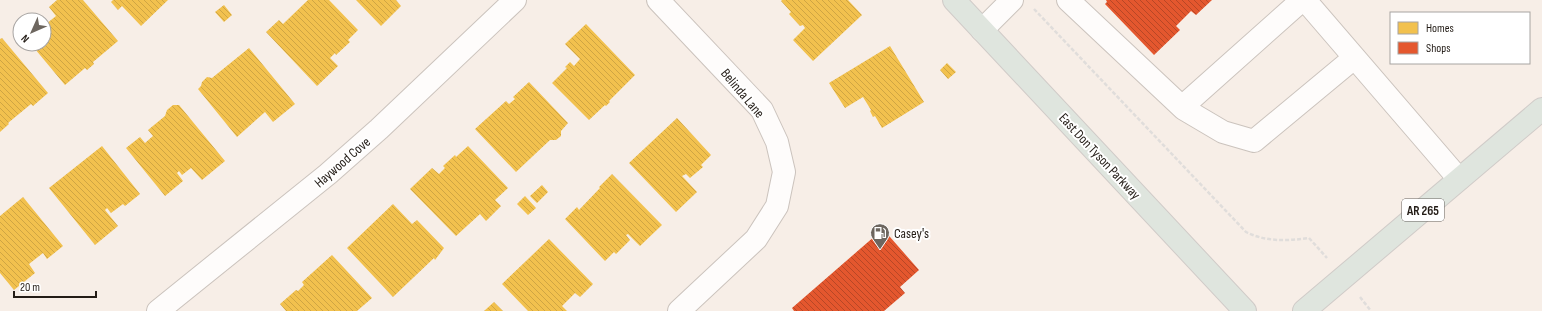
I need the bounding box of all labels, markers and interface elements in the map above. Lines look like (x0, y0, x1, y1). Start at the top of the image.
north arrow (12, 12, 52, 52)
legend (1390, 12, 1530, 64)
text: Homes (1426, 21, 1454, 36)
text: N (19, 32, 32, 45)
text: Shops (1426, 41, 1451, 56)
street label: Belinda Lane (717, 65, 768, 121)
street label: East Don Tyson Parkway (1055, 110, 1144, 203)
street label: Haywood Cove (311, 133, 374, 191)
road number: AR 265 (1402, 199, 1444, 221)
fuel station icon: Casey's (869, 222, 891, 250)
place label: Casey's (894, 225, 929, 242)
scale bar (14, 273, 96, 299)
text: 20 m (20, 280, 40, 295)

